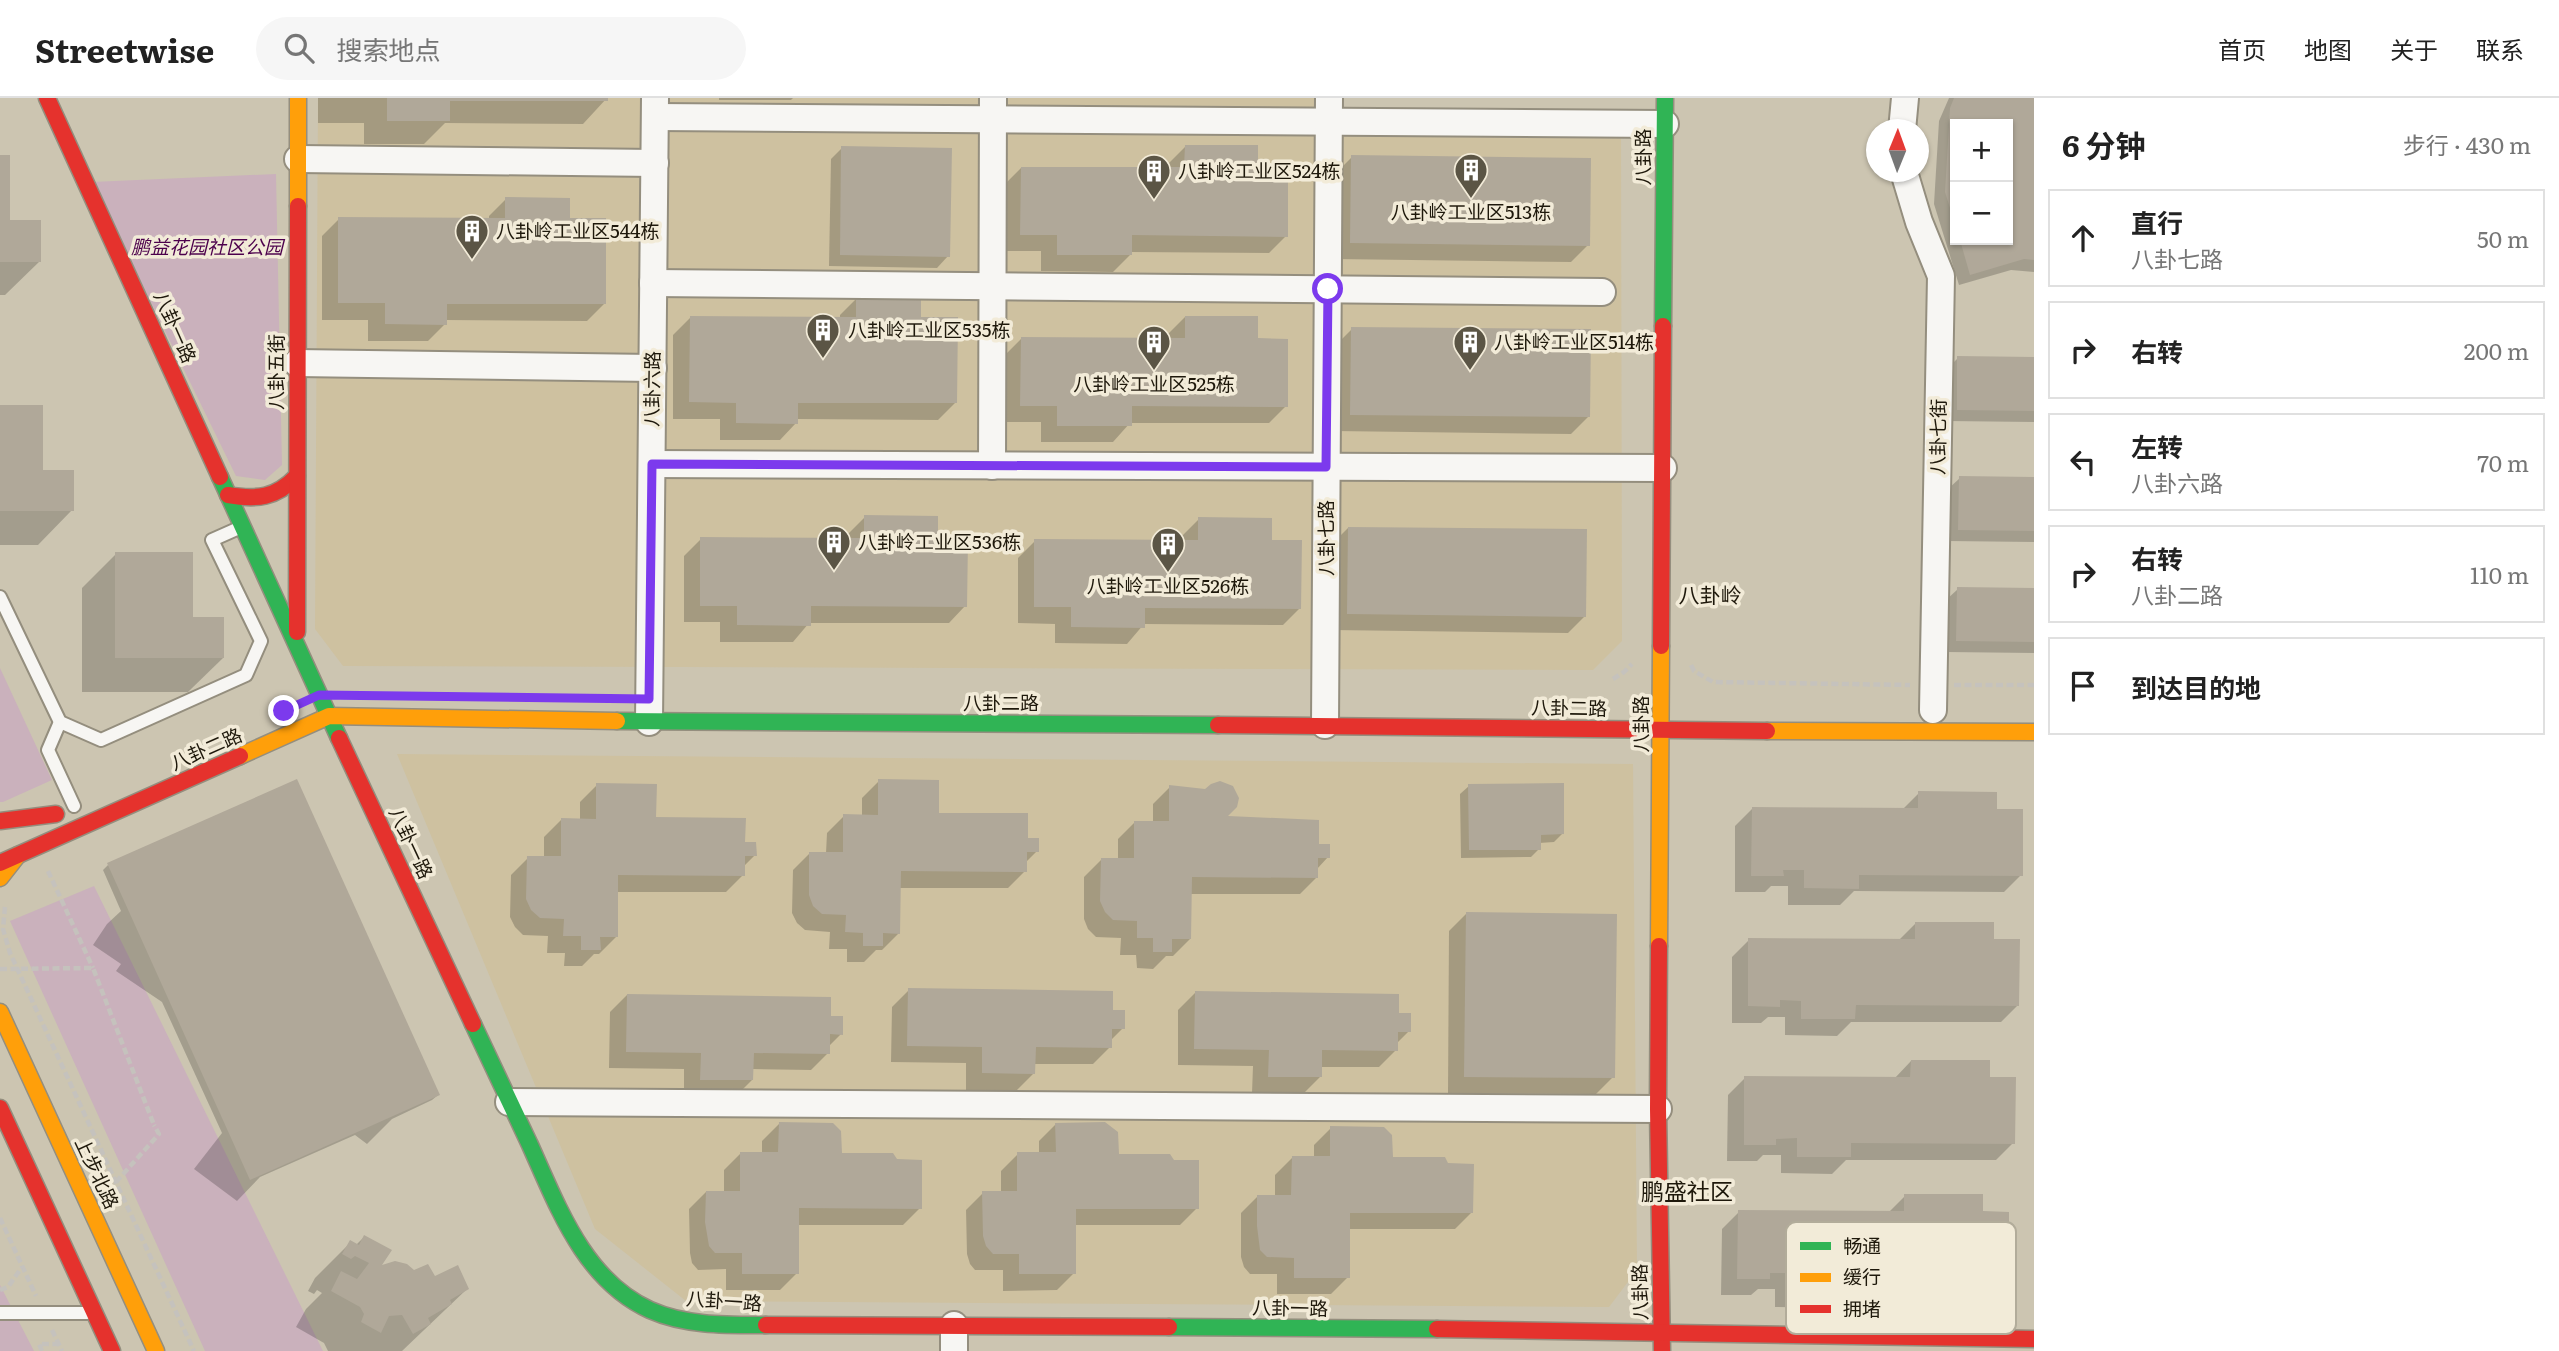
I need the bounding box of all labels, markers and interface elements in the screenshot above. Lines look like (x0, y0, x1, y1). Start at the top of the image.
search box (256, 17, 746, 80)
text: Streetwise (35, 24, 214, 73)
icon: search (280, 29, 318, 67)
text: 搜索地点 (336, 29, 440, 68)
text: 首页 (2218, 31, 2266, 66)
text: 地图 (2304, 31, 2352, 66)
text: 关于 (2390, 31, 2438, 66)
text: 联系 (2476, 31, 2524, 66)
north arrow (1866, 119, 1929, 182)
map controls (1950, 119, 2013, 245)
button: + (1950, 119, 2013, 182)
text: 6 分钟 (2062, 122, 2146, 166)
text: 步行 · 430 m (2403, 127, 2531, 161)
street label: 八卦路 (1628, 128, 1656, 186)
building icon: 八卦岭工业区513栋 (1452, 151, 1490, 200)
building icon: 八卦岭工业区524栋 (1135, 152, 1173, 201)
place label: 八卦岭工业区524栋 (1178, 156, 1341, 184)
button: − (1950, 182, 2013, 245)
place label: 八卦岭工业区513栋 (1391, 197, 1551, 225)
text: 直行 (2131, 202, 2183, 241)
building icon: 八卦岭工业区544栋 (453, 212, 491, 261)
place label: 八卦岭工业区544栋 (496, 216, 660, 244)
icon: ahead (2064, 219, 2102, 257)
text: 50 m (2477, 221, 2529, 255)
park label: 鹏益花园社区公园 (131, 232, 286, 260)
text: 八卦七路 (2131, 241, 2223, 275)
route start (1312, 273, 1343, 304)
street label: 八卦一路 (148, 286, 204, 367)
building icon: 八卦岭工业区535栋 (804, 311, 842, 360)
place label: 八卦岭工业区535栋 (848, 315, 1011, 343)
building icon: 八卦岭工业区525栋 (1135, 323, 1173, 372)
building icon: 八卦岭工业区514栋 (1451, 323, 1489, 372)
place label: 八卦岭工业区514栋 (1494, 327, 1654, 355)
icon: right (2064, 331, 2102, 369)
text: 右转 (2131, 331, 2183, 370)
text: 200 m (2464, 333, 2529, 367)
street label: 八卦五街 (261, 334, 289, 410)
street label: 八卦六路 (636, 351, 666, 427)
place label: 八卦岭工业区525栋 (1073, 369, 1235, 397)
street label: 八卦七街 (1922, 399, 1952, 475)
text: 左转 (2131, 426, 2183, 465)
icon: left (2064, 443, 2102, 481)
text: 70 m (2477, 445, 2529, 479)
text: 八卦六路 (2131, 465, 2223, 499)
street label: 八卦七路 (1311, 500, 1339, 576)
building icon: 八卦岭工业区536栋 (815, 523, 853, 572)
building icon: 八卦岭工业区526栋 (1149, 525, 1187, 574)
place label: 八卦岭工业区536栋 (858, 527, 1021, 555)
text: 右转 (2131, 538, 2183, 577)
icon: right (2064, 555, 2102, 593)
text: 110 m (2470, 557, 2529, 591)
place label: 八卦岭工业区526栋 (1087, 571, 1249, 599)
text: 八卦二路 (2131, 577, 2223, 611)
district label: 八卦岭 (1679, 578, 1742, 609)
icon: arrive (2064, 667, 2102, 705)
text: 到达目的地 (2131, 667, 2261, 706)
street label: 八卦二路 (963, 688, 1039, 716)
street label: 八卦二路 (1531, 692, 1607, 722)
route end (268, 695, 299, 726)
street label: 八卦路 (1626, 695, 1654, 753)
street label: 八卦二路 (165, 720, 246, 776)
street label: 八卦一路 (383, 802, 441, 883)
street label: 上步北路 (69, 1132, 127, 1213)
district label: 鹏盛社区 (1641, 1173, 1733, 1207)
legend (1786, 1222, 2016, 1334)
text: 畅通 (1843, 1231, 1881, 1259)
text: 缓行 (1843, 1262, 1881, 1290)
street label: 八卦路 (1625, 1263, 1653, 1321)
street label: 八卦一路 (685, 1283, 763, 1317)
street label: 八卦一路 (1252, 1292, 1328, 1322)
text: 拥堵 (1843, 1294, 1881, 1322)

